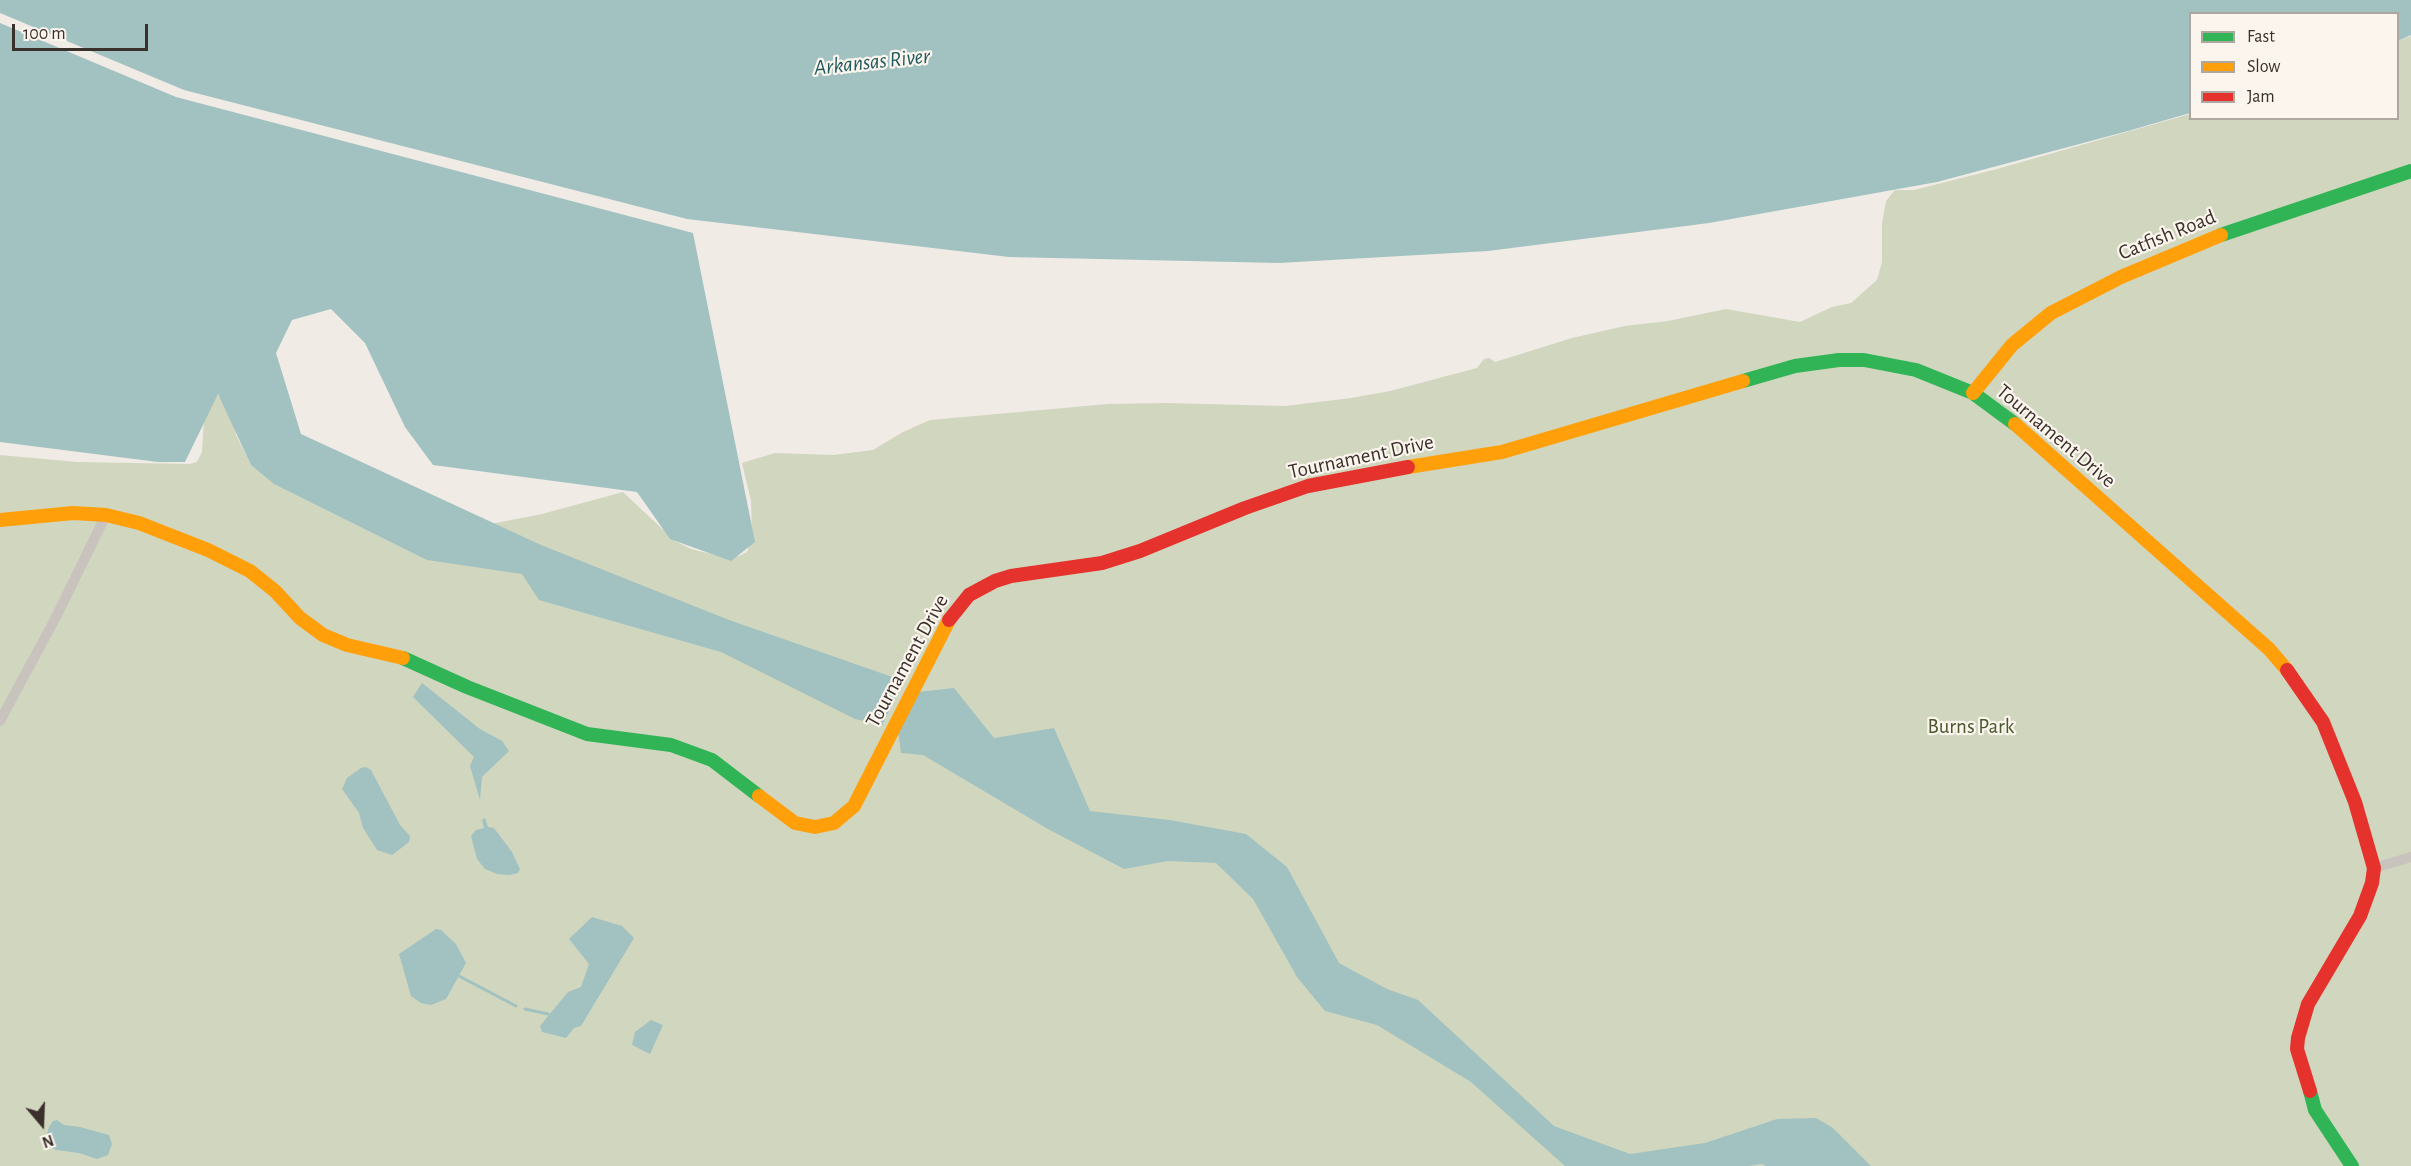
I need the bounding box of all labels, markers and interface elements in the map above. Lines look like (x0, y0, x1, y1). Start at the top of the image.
scale bar (15, 12, 152, 50)
legend (2189, 12, 2399, 120)
text: 100 m (23, 25, 66, 43)
text: Fast (2247, 28, 2275, 46)
water label: Arkansas River (813, 43, 931, 81)
text: Slow (2247, 58, 2280, 76)
text: Jam (2247, 88, 2275, 106)
street label: Catfish Road (2115, 204, 2219, 266)
street label: Tournament Drive (1991, 379, 2121, 493)
street label: Tournament Drive (1286, 429, 1436, 485)
street label: Tournament Drive (860, 590, 954, 732)
park label: Burns Park (1928, 714, 2014, 740)
north arrow (12, 1094, 72, 1154)
text: N (40, 1132, 56, 1150)

